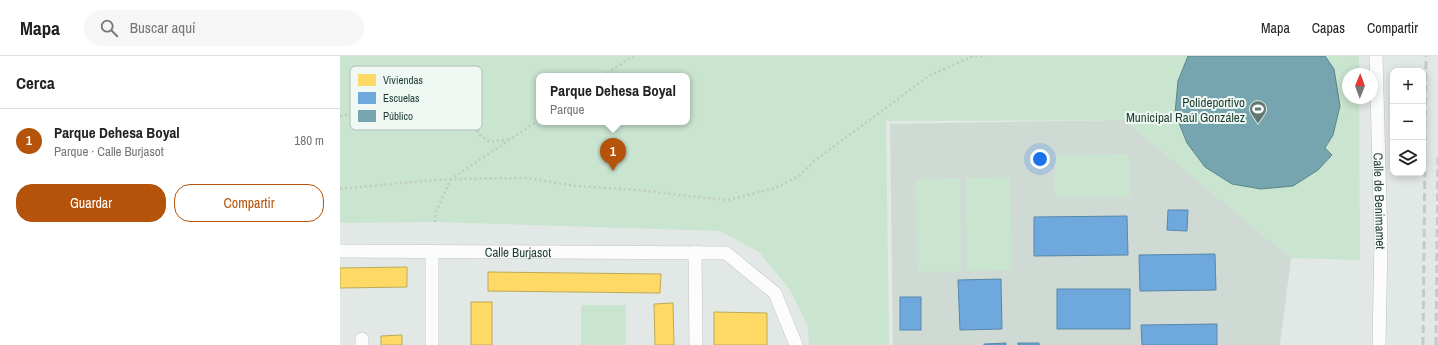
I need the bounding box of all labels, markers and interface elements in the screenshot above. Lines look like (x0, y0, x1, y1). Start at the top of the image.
search box (84, 10, 364, 46)
text: Mapa (20, 15, 60, 41)
icon: search (98, 17, 120, 39)
text: Buscar aquí (130, 17, 195, 38)
text: Mapa (1261, 19, 1290, 37)
text: Capas (1312, 19, 1345, 37)
text: Compartir (1367, 19, 1418, 37)
legend (350, 66, 482, 130)
north arrow (1342, 68, 1378, 104)
map controls (1390, 68, 1426, 176)
button: + (1390, 68, 1426, 104)
text: Cerca (16, 71, 55, 94)
text: Viviendas (383, 73, 423, 87)
popup (536, 73, 690, 125)
text: Parque Dehesa Boyal (550, 80, 676, 101)
text: Escuelas (383, 91, 420, 105)
place label: Polideportivo Municipal Raúl González (1126, 94, 1245, 126)
sports icon: Polideportivo Municipal Raúl González (1248, 99, 1268, 124)
text: Parque (550, 101, 584, 118)
button: − (1390, 104, 1426, 140)
text: Público (383, 109, 413, 123)
text: Parque Dehesa Boyal (54, 122, 180, 143)
text: 1 (26, 132, 32, 149)
text: 180 m (294, 132, 324, 149)
pin: 1 (600, 138, 626, 171)
button: layers (1390, 140, 1426, 176)
text: Parque · Calle Burjasot (54, 143, 164, 160)
your location (1030, 149, 1050, 169)
street label: Calle de Benimamet (1370, 152, 1389, 249)
button: Guardar (16, 184, 166, 222)
button: Compartir (174, 184, 324, 222)
street label: Calle Burjasot (485, 244, 551, 261)

